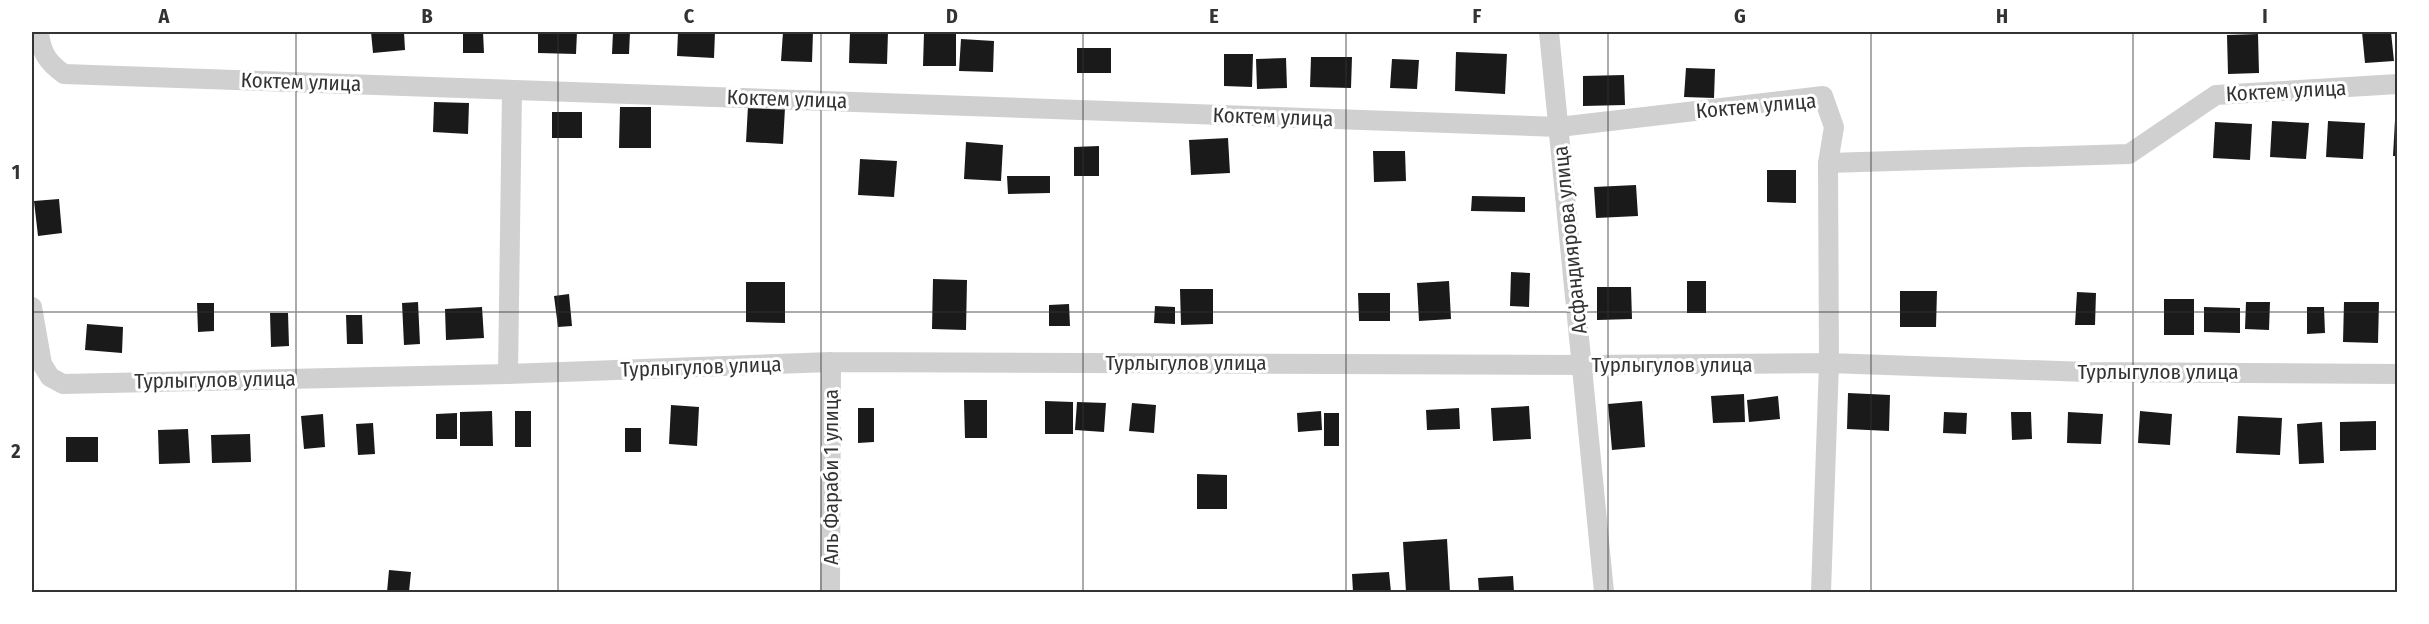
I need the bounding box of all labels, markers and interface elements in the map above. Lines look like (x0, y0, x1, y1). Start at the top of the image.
text: A (158, 4, 171, 28)
text: B (421, 4, 433, 28)
text: C (684, 4, 695, 28)
text: D (946, 4, 958, 28)
text: E (1209, 4, 1219, 28)
text: F (1473, 4, 1482, 28)
text: G (1734, 4, 1746, 28)
text: H (1996, 4, 2008, 28)
text: I (2262, 4, 2268, 28)
street label: Коктем улица (240, 67, 362, 97)
street label: Коктем улица (2225, 75, 2347, 107)
street label: Коктем улица (726, 84, 848, 114)
street label: Коктем улица (1695, 88, 1817, 124)
street label: Коктем улица (1212, 102, 1334, 132)
street label: Асфандиярова улица (1547, 145, 1593, 335)
text: 1 (12, 160, 20, 184)
street label: Турлыгулов улица (1105, 350, 1267, 376)
street label: Турлыгулов улица (620, 351, 782, 383)
street label: Турлыгулов улица (1591, 352, 1753, 378)
street label: Турлыгулов улица (2077, 359, 2239, 385)
street label: Турлыгулов улица (134, 366, 296, 394)
street label: Аль Фараби 1 улица (818, 389, 844, 565)
text: 2 (10, 439, 21, 463)

